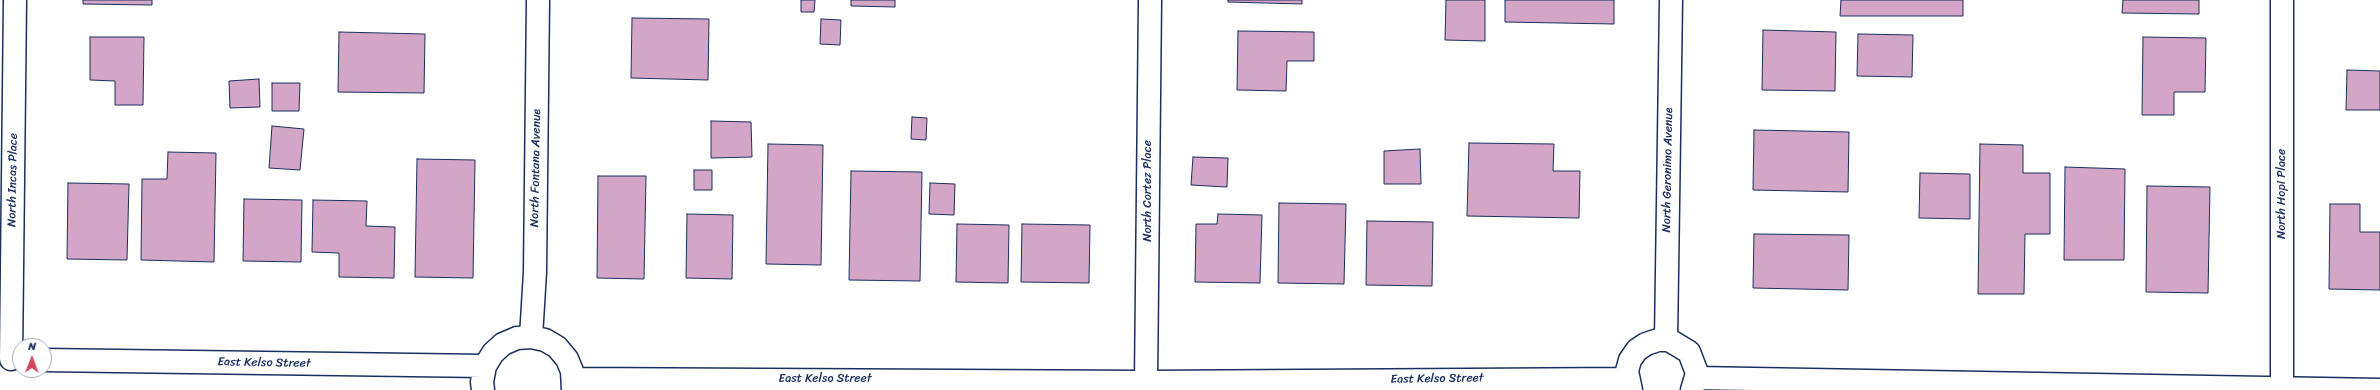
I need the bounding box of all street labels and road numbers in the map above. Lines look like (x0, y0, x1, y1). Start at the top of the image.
street label: North Geronimo Avenue (1660, 107, 1676, 233)
street label: North Fontana Avenue (528, 109, 544, 227)
street label: North Incas Place (5, 133, 21, 227)
street label: North Cortez Place (1141, 140, 1155, 242)
street label: North Hopi Place (2275, 149, 2289, 239)
street label: East Kelso Street (217, 355, 311, 371)
street label: East Kelso Street (1390, 371, 1484, 387)
street label: East Kelso Street (778, 372, 872, 386)

